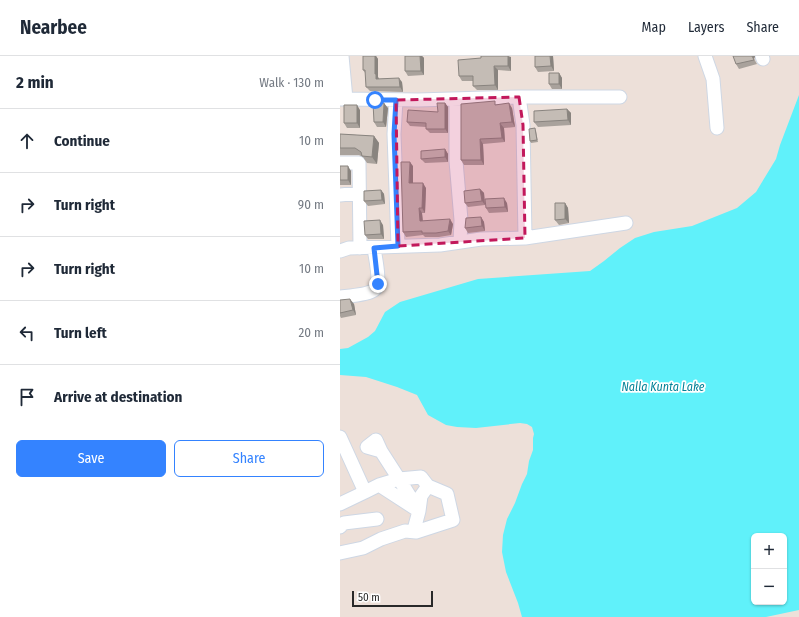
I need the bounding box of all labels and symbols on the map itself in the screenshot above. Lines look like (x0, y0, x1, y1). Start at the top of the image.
route start (366, 91, 384, 109)
route end (369, 275, 387, 293)
water label: Nalla Kunta Lake (621, 380, 705, 394)
scale bar (352, 589, 433, 608)

